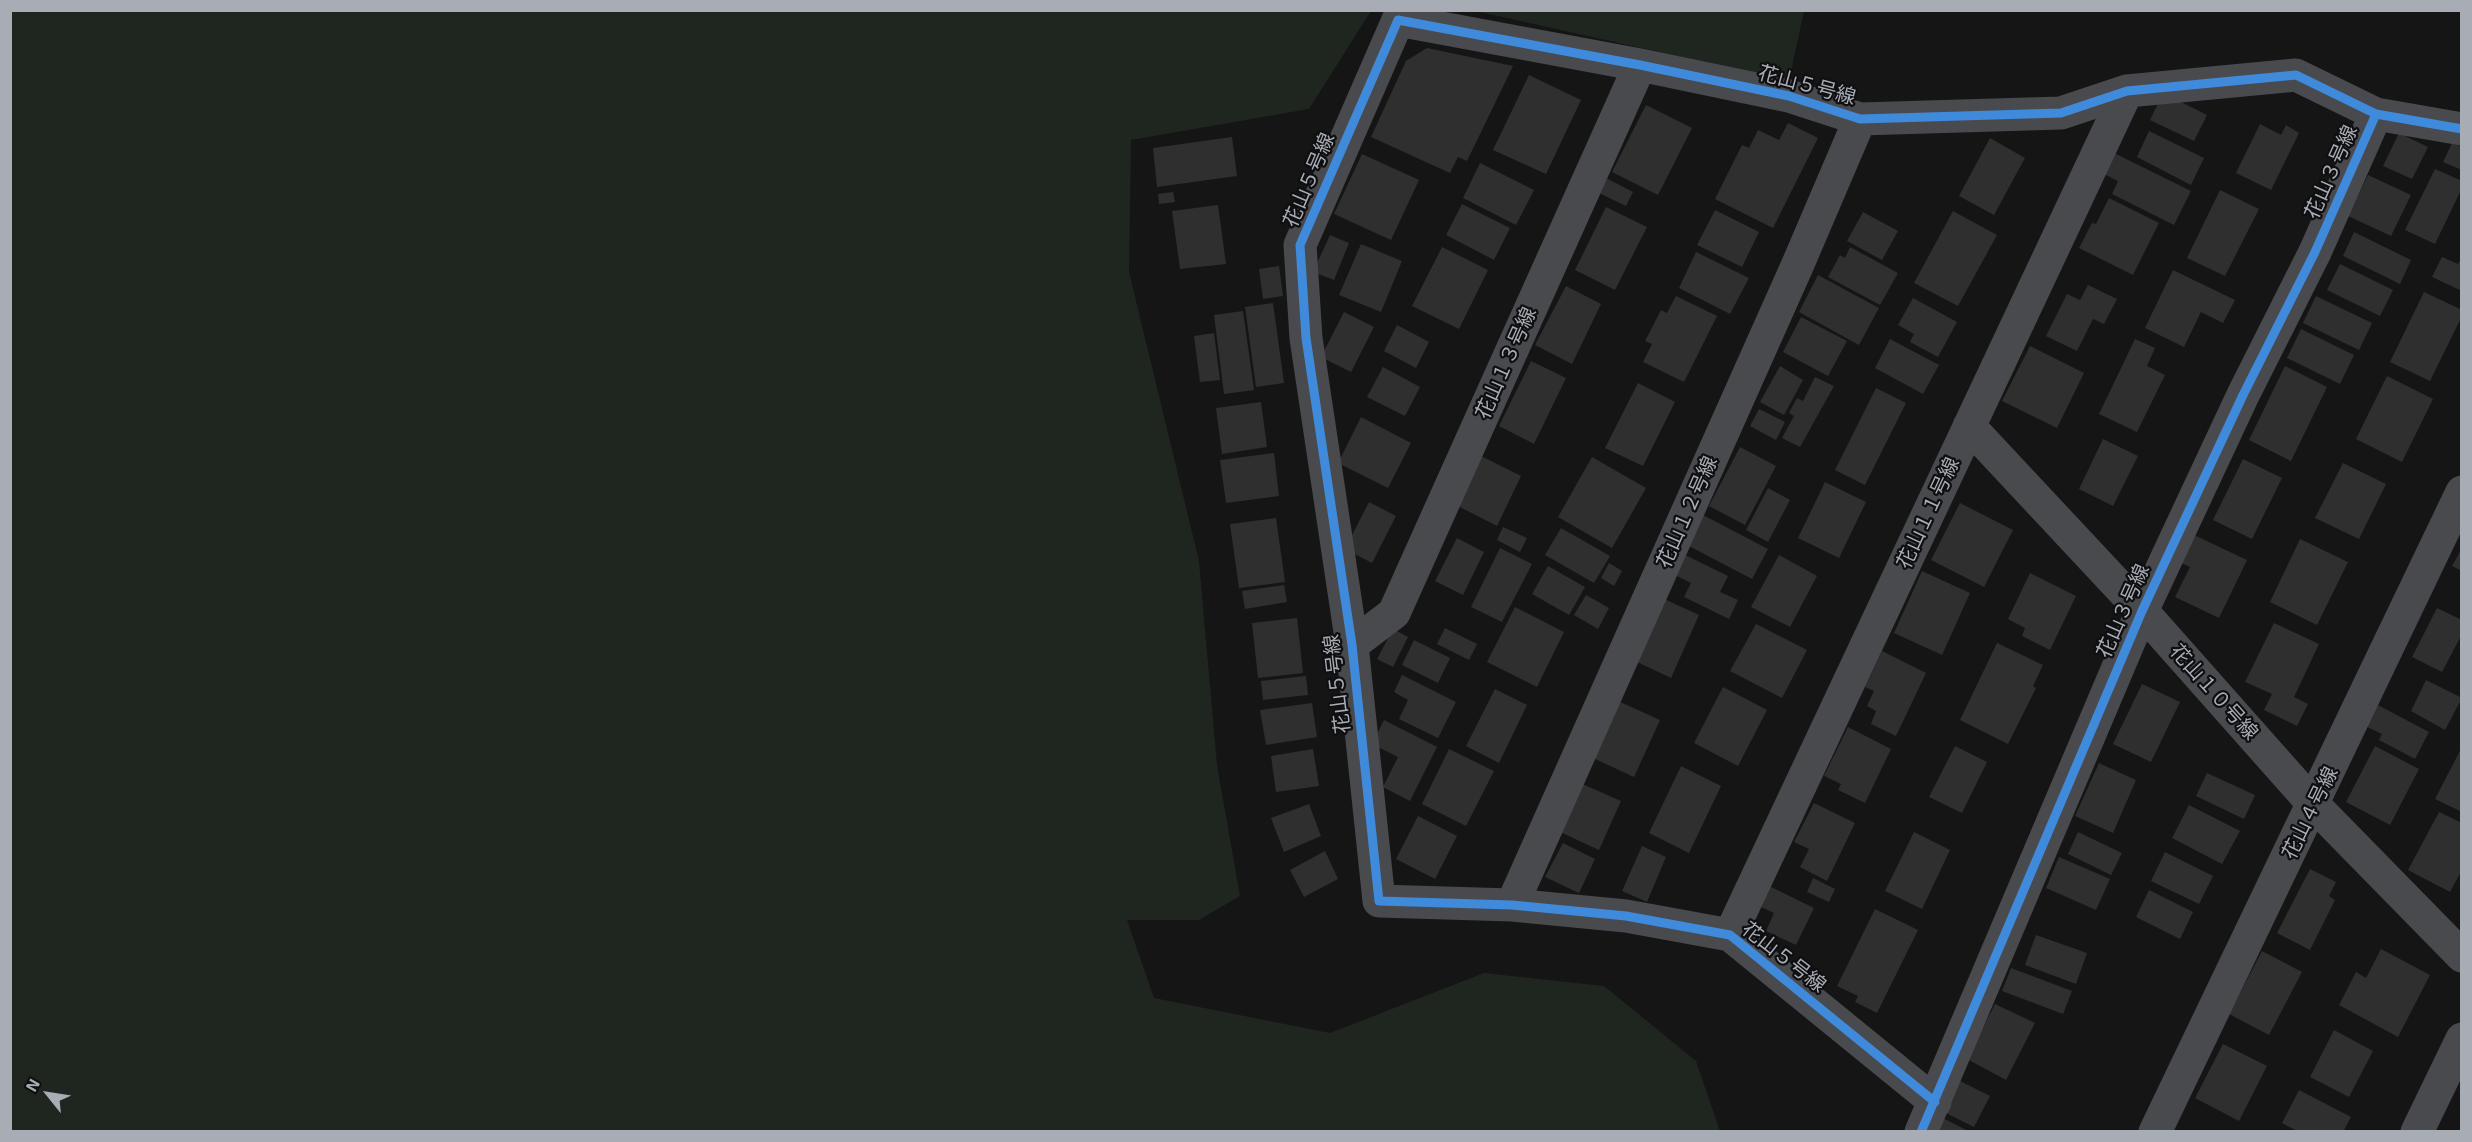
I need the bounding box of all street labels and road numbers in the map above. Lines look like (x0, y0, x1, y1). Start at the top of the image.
street label: 花山５号線 (1756, 60, 1858, 110)
street label: 花山３号線 (2300, 121, 2362, 223)
street label: 花山５号線 (1278, 129, 1340, 231)
street label: 花山１３号線 (1471, 303, 1541, 423)
street label: 花山１２号線 (1652, 452, 1722, 572)
street label: 花山１１号線 (1892, 454, 1964, 572)
street label: 花山３号線 (2092, 560, 2154, 662)
street label: 花山５号線 (1319, 633, 1355, 735)
street label: 花山１０号線 (2165, 639, 2263, 745)
street label: 花山４号線 (2277, 763, 2343, 863)
street label: 花山５号線 (1737, 917, 1831, 997)

